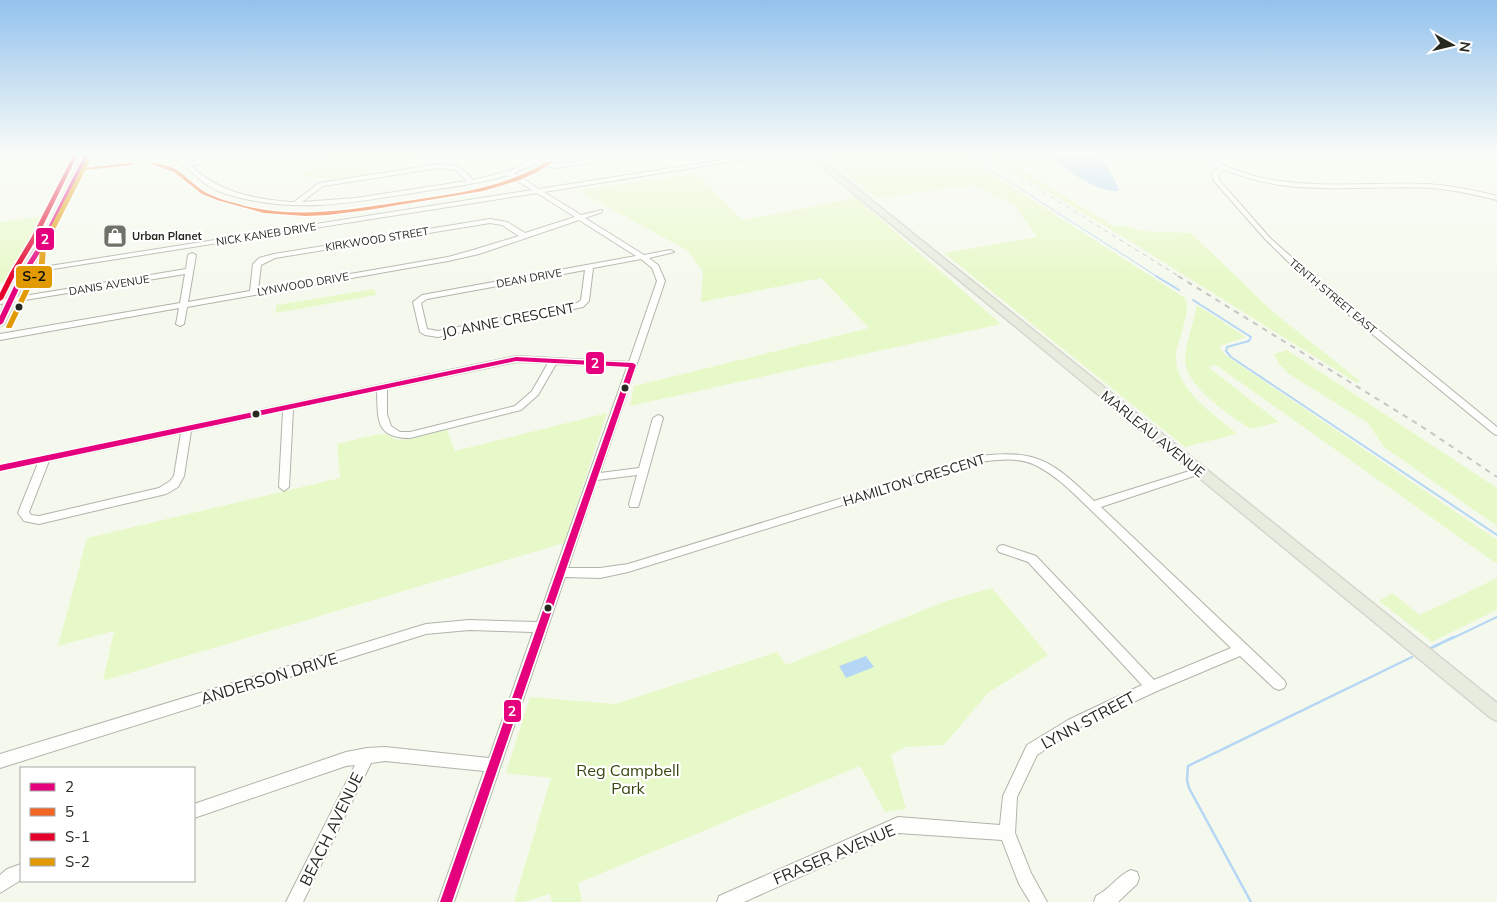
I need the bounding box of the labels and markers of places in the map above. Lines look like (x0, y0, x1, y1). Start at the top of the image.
shop icon: Urban Planet (102, 223, 128, 249)
place label: Urban Planet (132, 229, 202, 243)
unlabelled marker (14, 302, 24, 312)
unlabelled marker (620, 383, 630, 393)
unlabelled marker (251, 409, 261, 419)
unlabelled marker (543, 603, 553, 613)

